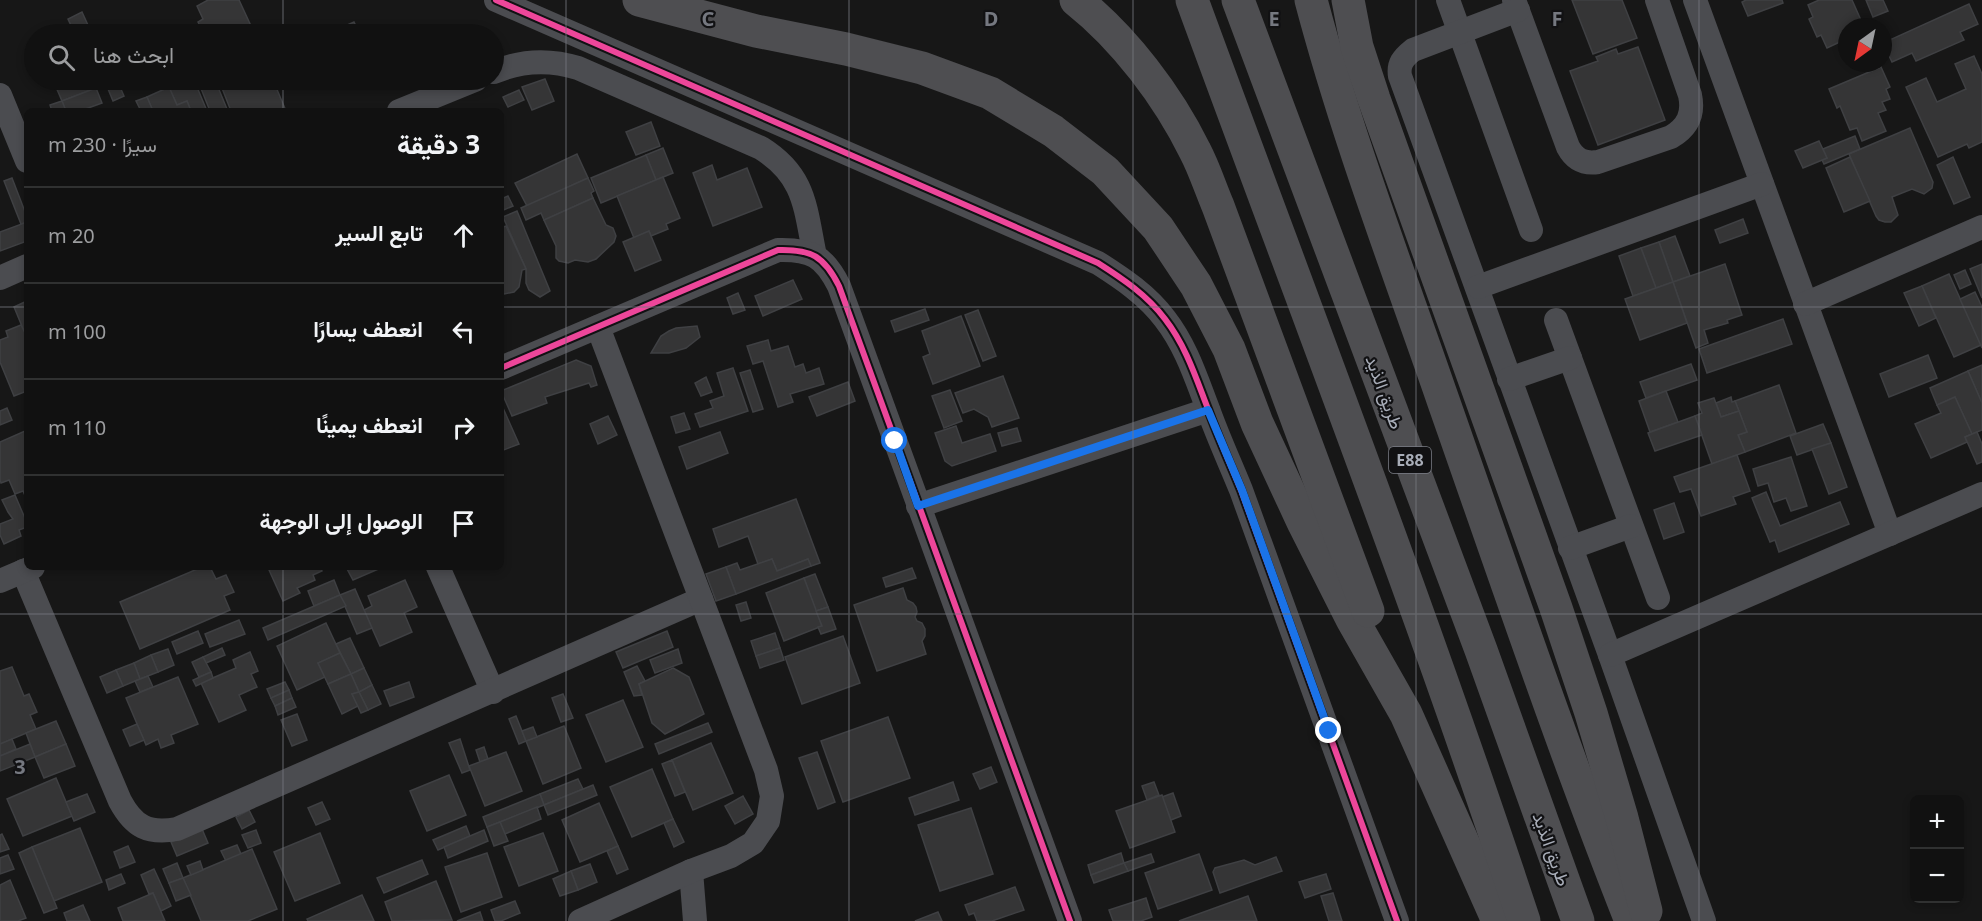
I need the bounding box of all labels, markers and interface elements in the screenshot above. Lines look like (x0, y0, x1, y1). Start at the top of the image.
text: C (702, 5, 715, 32)
text: D (984, 5, 998, 32)
text: E (1268, 5, 1280, 32)
text: F (1552, 5, 1562, 32)
north arrow (1838, 18, 1892, 72)
search box (24, 24, 504, 90)
text: ابحث هنا (93, 39, 174, 69)
icon: search (45, 41, 78, 74)
text: 3 دقيقة (397, 126, 480, 162)
text: سيرًا · 230 m (48, 131, 157, 158)
text: تابع السير (335, 217, 423, 247)
icon: ahead (447, 219, 480, 252)
text: 20 m (48, 222, 95, 249)
text: انعطف يسارًا (313, 313, 423, 343)
icon: left (447, 315, 480, 348)
text: 100 m (48, 318, 106, 345)
street label: طريق الذيد (1361, 352, 1409, 432)
text: انعطف يمينًا (316, 409, 423, 439)
icon: right (447, 411, 480, 444)
text: 110 m (48, 414, 106, 441)
route start (881, 427, 907, 453)
road number: E88 (1389, 447, 1431, 473)
text: الوصول إلى الوجهة (259, 505, 423, 535)
icon: arrive (447, 507, 480, 540)
route end (1315, 717, 1341, 743)
text: 3 (14, 753, 26, 780)
map controls (1910, 795, 1964, 903)
button: + (1910, 795, 1964, 849)
street label: طريق الذيد (1528, 809, 1576, 889)
button: − (1910, 849, 1964, 903)

